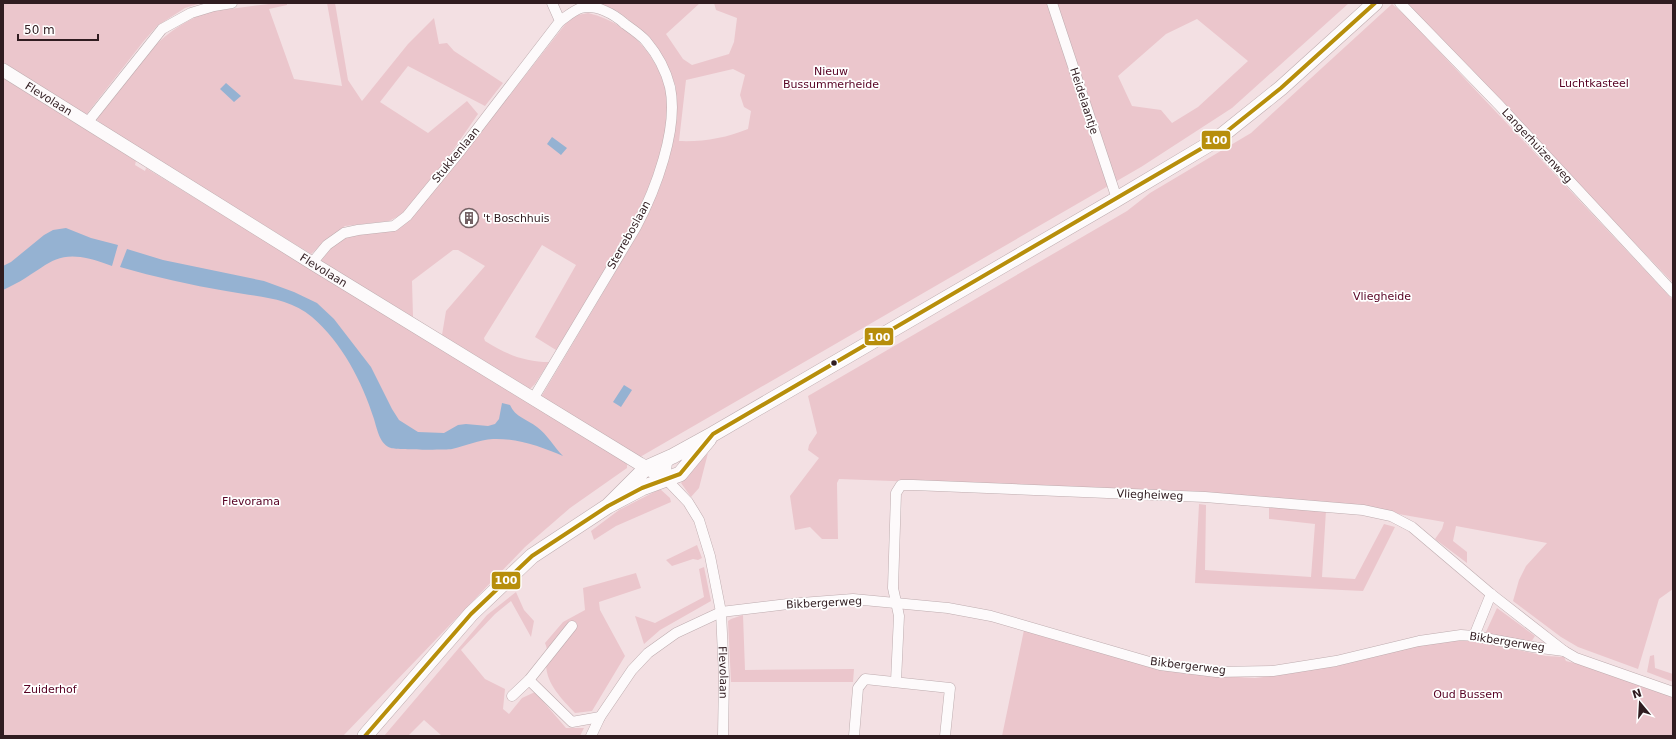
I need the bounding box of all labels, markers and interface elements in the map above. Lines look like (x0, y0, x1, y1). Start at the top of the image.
scale bar (18, 16, 98, 42)
text: 50 m (24, 23, 55, 37)
park label: Nieuw Bussummerheide (783, 65, 879, 91)
street label: Heidelaantje (1067, 66, 1101, 136)
park label: Luchtkasteel (1559, 77, 1629, 90)
street label: Flevolaan (23, 79, 75, 118)
street label: Langerhuizenweg (1499, 106, 1575, 186)
street label: Stukkenlaan (430, 125, 482, 185)
line badge: 100 (1201, 130, 1231, 150)
text: 100 (1205, 134, 1228, 147)
street label: Sterreboslaan (605, 198, 653, 272)
building icon: 't Boschhuis (458, 207, 480, 229)
place label: 't Boschhuis (483, 212, 550, 225)
street label: Flevolaan (298, 251, 350, 290)
park label: Vliegheide (1353, 290, 1411, 303)
line badge: 100 (864, 327, 894, 346)
text: 100 (868, 331, 891, 344)
unlabelled marker (829, 358, 839, 368)
street label: Vliegheiweg (1116, 487, 1184, 503)
park label: Flevorama (222, 495, 280, 508)
line badge: 100 (491, 571, 521, 590)
text: 100 (495, 574, 518, 587)
street label: Bikbergerweg (786, 595, 862, 611)
street label: Bikbergerweg (1468, 630, 1546, 654)
street label: Flevolaan (716, 646, 731, 699)
street label: Bikbergerweg (1149, 655, 1227, 677)
park label: Zuiderhof (23, 683, 78, 696)
north arrow (1620, 683, 1660, 723)
text: N (1631, 686, 1643, 702)
park label: Oud Bussem (1433, 688, 1503, 701)

